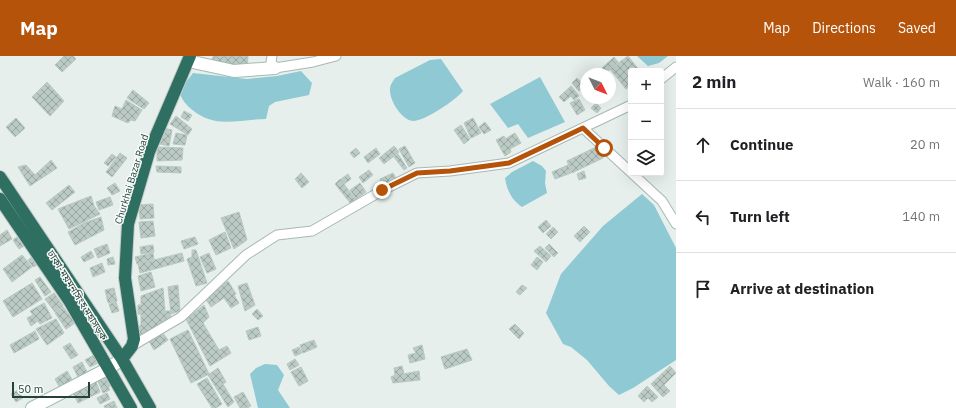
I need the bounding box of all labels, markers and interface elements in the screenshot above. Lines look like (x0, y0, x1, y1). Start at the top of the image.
text: Map (20, 16, 58, 40)
text: Map (763, 19, 790, 37)
text: Directions (812, 19, 876, 37)
text: Saved (898, 19, 936, 37)
north arrow (580, 68, 616, 104)
map controls (628, 68, 664, 176)
button: + (628, 68, 664, 104)
text: 2 min (692, 71, 736, 93)
text: Walk · 160 m (863, 74, 940, 91)
button: − (628, 104, 664, 140)
street label: Churkhai Bazar Road (112, 133, 151, 226)
icon: ahead (692, 134, 714, 156)
text: Continue (730, 135, 794, 154)
text: 20 m (910, 136, 940, 153)
route start (595, 139, 613, 157)
button: layers (628, 140, 664, 176)
route end (373, 181, 391, 199)
icon: left (692, 206, 714, 228)
text: Turn left (730, 207, 790, 226)
text: 140 m (902, 208, 940, 225)
street label: ঢাকা-ময়মনসিংহ মহাসড়ক (44, 247, 111, 344)
icon: arrive (692, 278, 714, 300)
text: Arrive at destination (730, 279, 874, 298)
scale bar (12, 380, 90, 399)
text: 50 m (18, 382, 43, 396)

